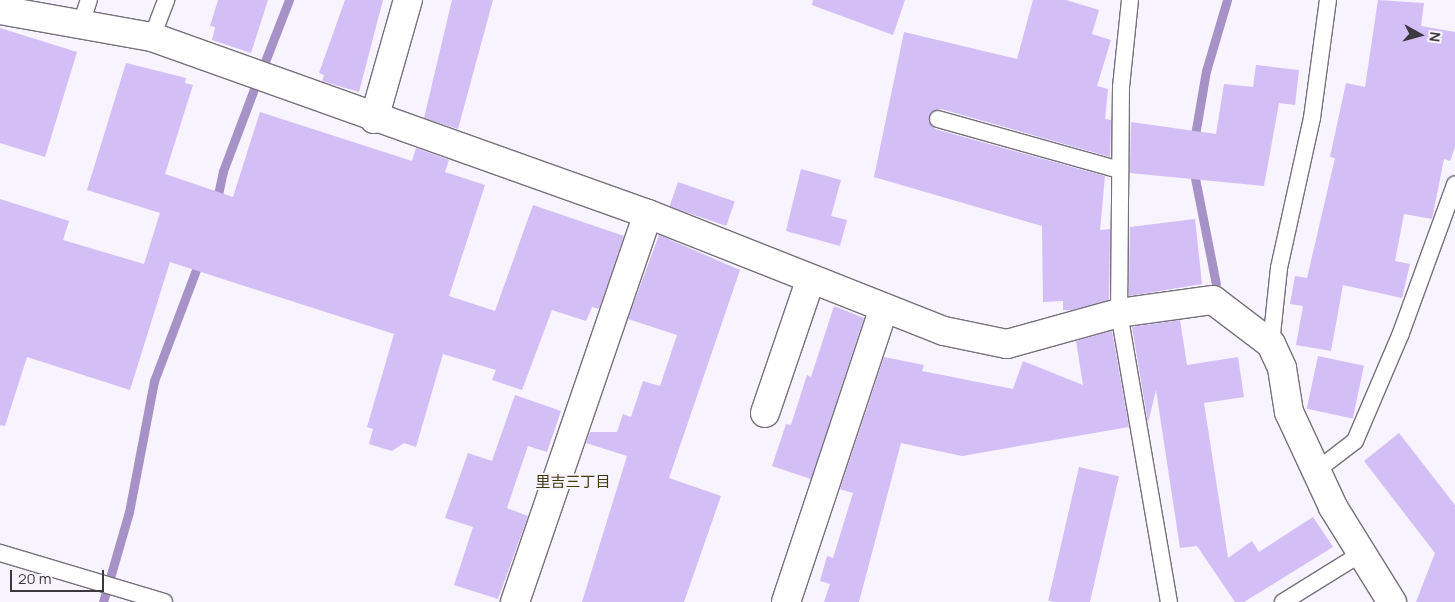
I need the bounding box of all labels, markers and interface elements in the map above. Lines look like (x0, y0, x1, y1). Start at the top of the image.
north arrow (1395, 10, 1445, 60)
text: N (1425, 31, 1445, 43)
district label: 里吉三丁目 (536, 473, 610, 491)
scale bar (12, 560, 106, 592)
text: 20 m (18, 568, 51, 589)

